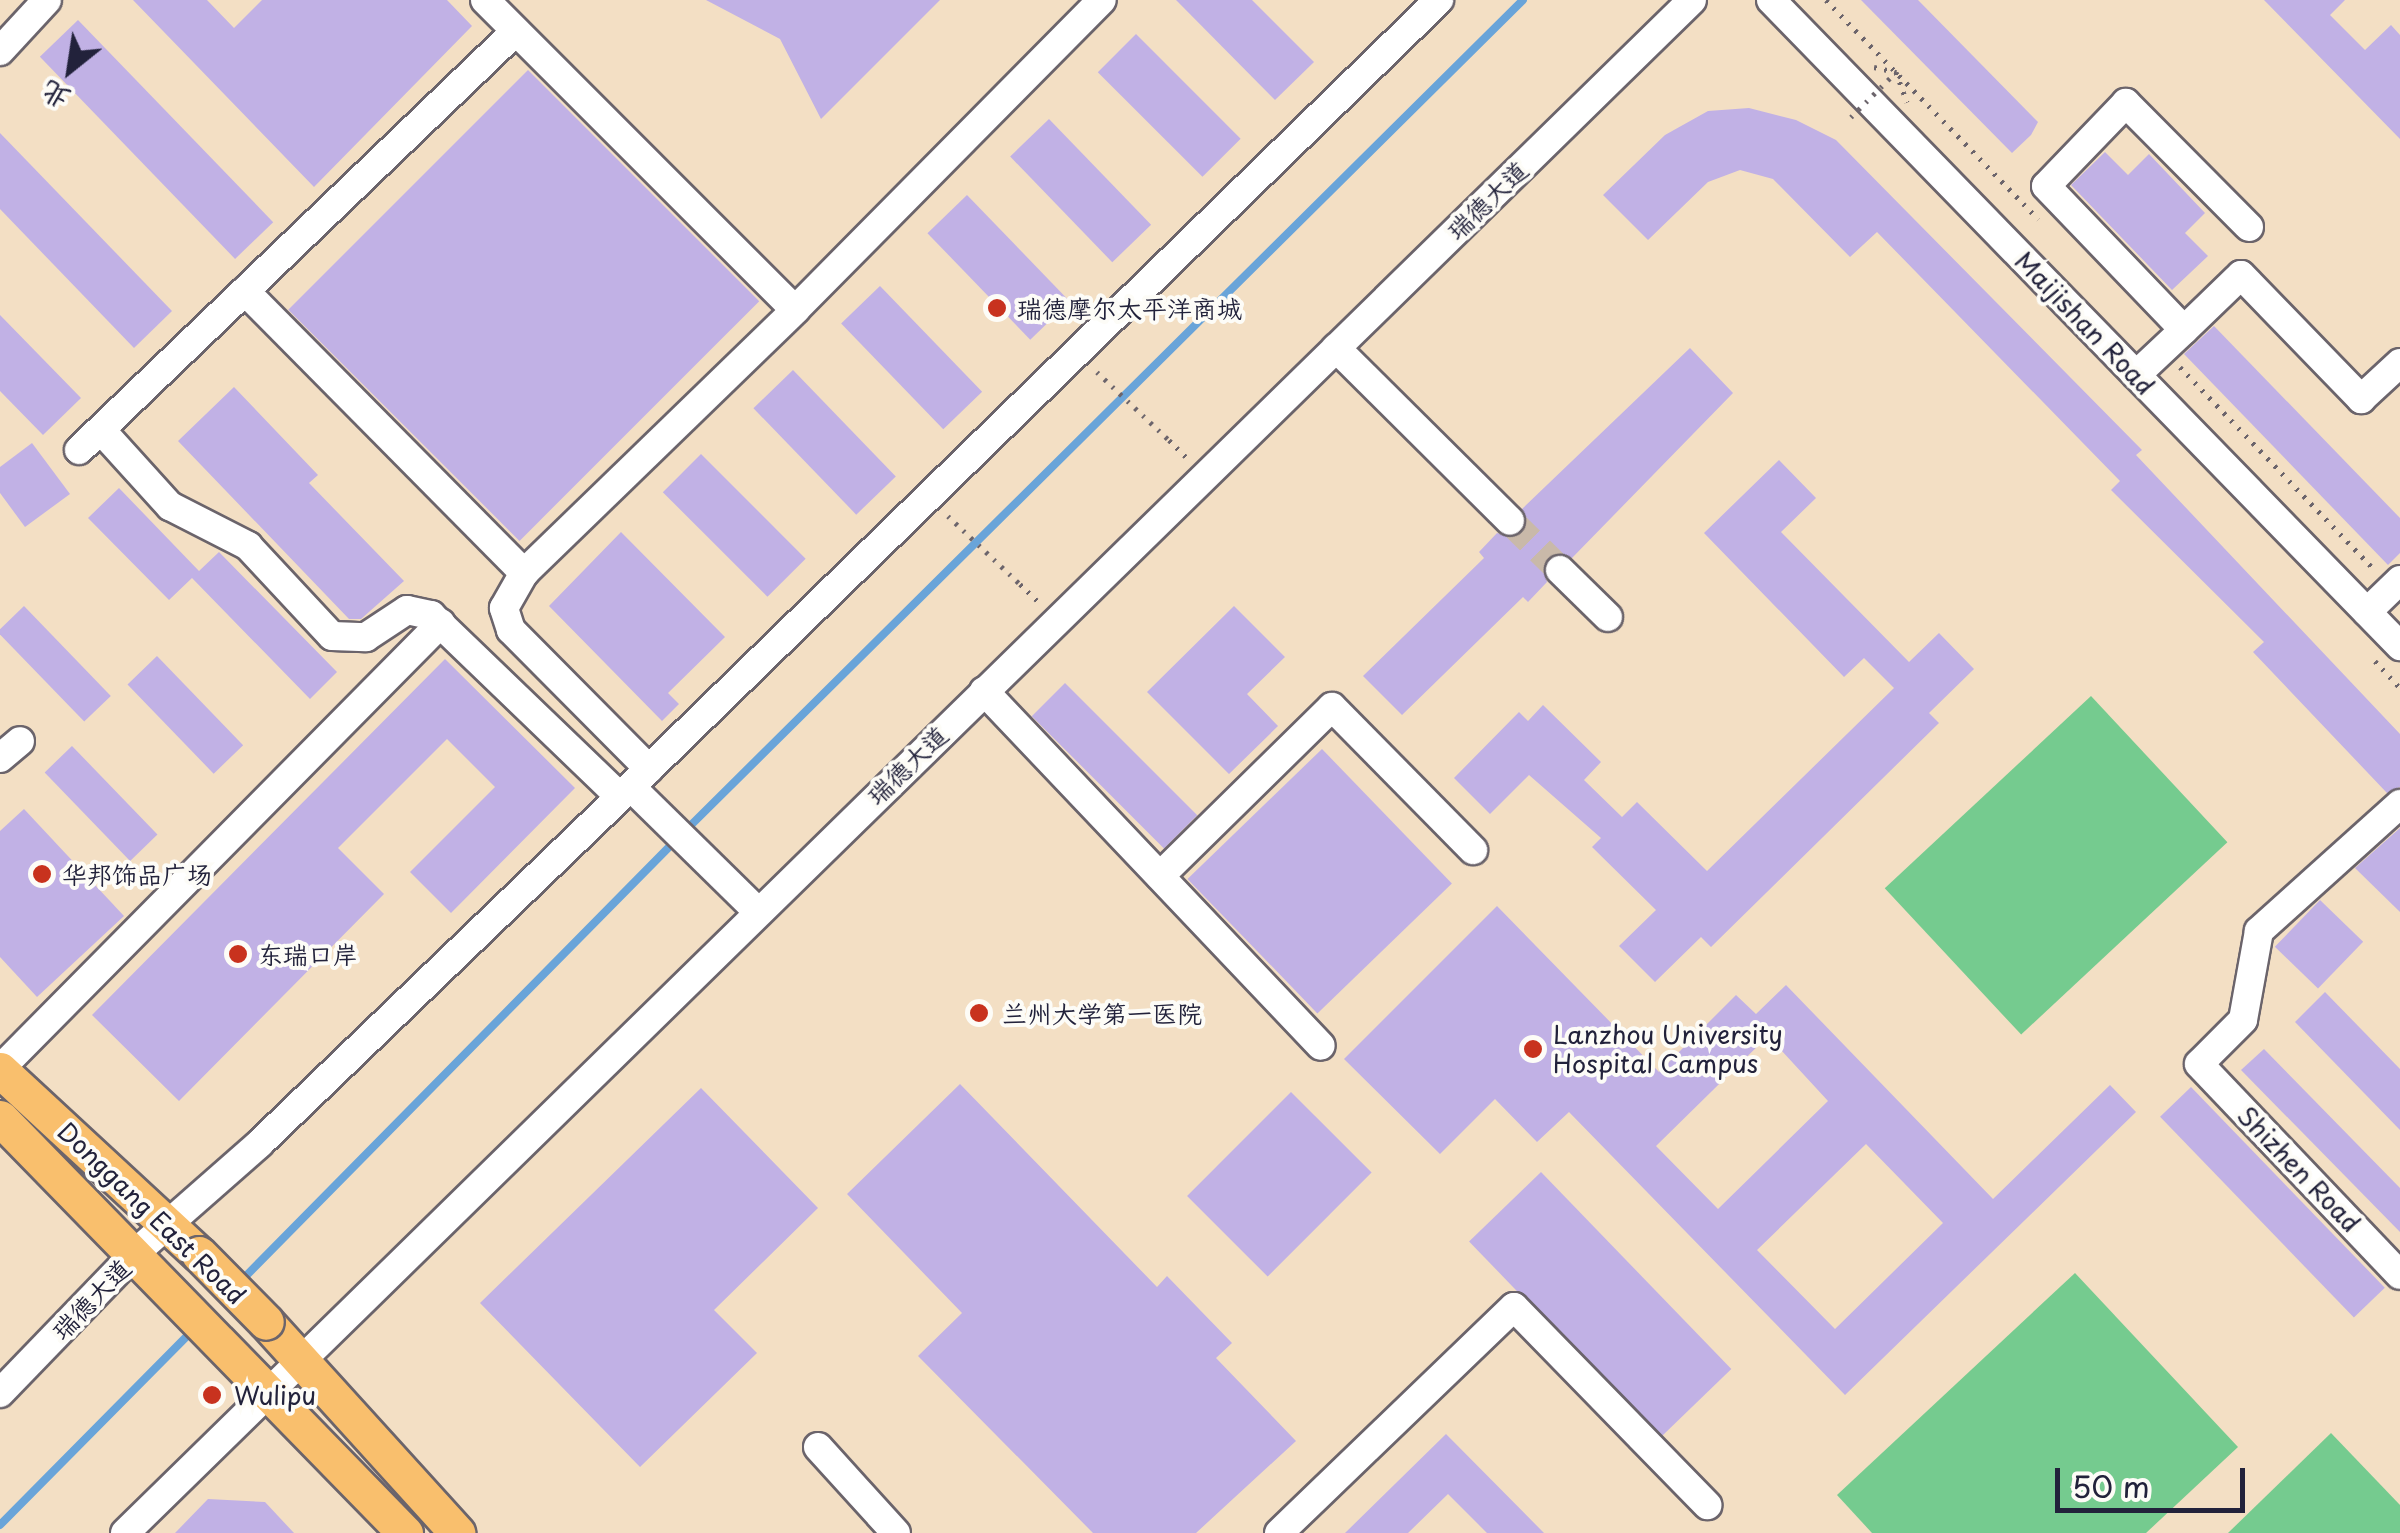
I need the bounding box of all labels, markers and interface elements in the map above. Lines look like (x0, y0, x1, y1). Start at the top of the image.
north arrow (20, 20, 120, 120)
text: 北 (32, 71, 78, 122)
street label: 瑞德大道 (1441, 154, 1533, 246)
street label: Maijishan Road (2010, 246, 2160, 400)
place label: 瑞德摩尔太平洋商城 (1017, 293, 1242, 323)
marker: 瑞德摩尔太平洋商城 (986, 297, 1008, 319)
street label: 瑞德大道 (861, 719, 953, 811)
place label: 华邦饰品广场 (62, 859, 212, 889)
marker: 华邦饰品广场 (31, 863, 53, 885)
place label: 东瑞口岸 (258, 939, 358, 969)
marker: 东瑞口岸 (227, 943, 249, 965)
place label: 兰州大学第一医院 (1002, 998, 1202, 1028)
marker: 兰州大学第一医院 (966, 1000, 992, 1026)
place label: Lanzhou University Hospital Campus (1553, 1020, 1783, 1079)
marker: Lanzhou University Hospital Campus (1522, 1038, 1544, 1060)
street label: Shizhen Road (2231, 1100, 2367, 1238)
street label: Donggang East Road (52, 1116, 252, 1310)
street label: 瑞德大道 (45, 1253, 137, 1345)
place label: Wulipu (234, 1380, 316, 1410)
marker: Wulipu (199, 1382, 225, 1408)
scale bar (2060, 1448, 2250, 1510)
text: 50 m (2072, 1463, 2150, 1508)

